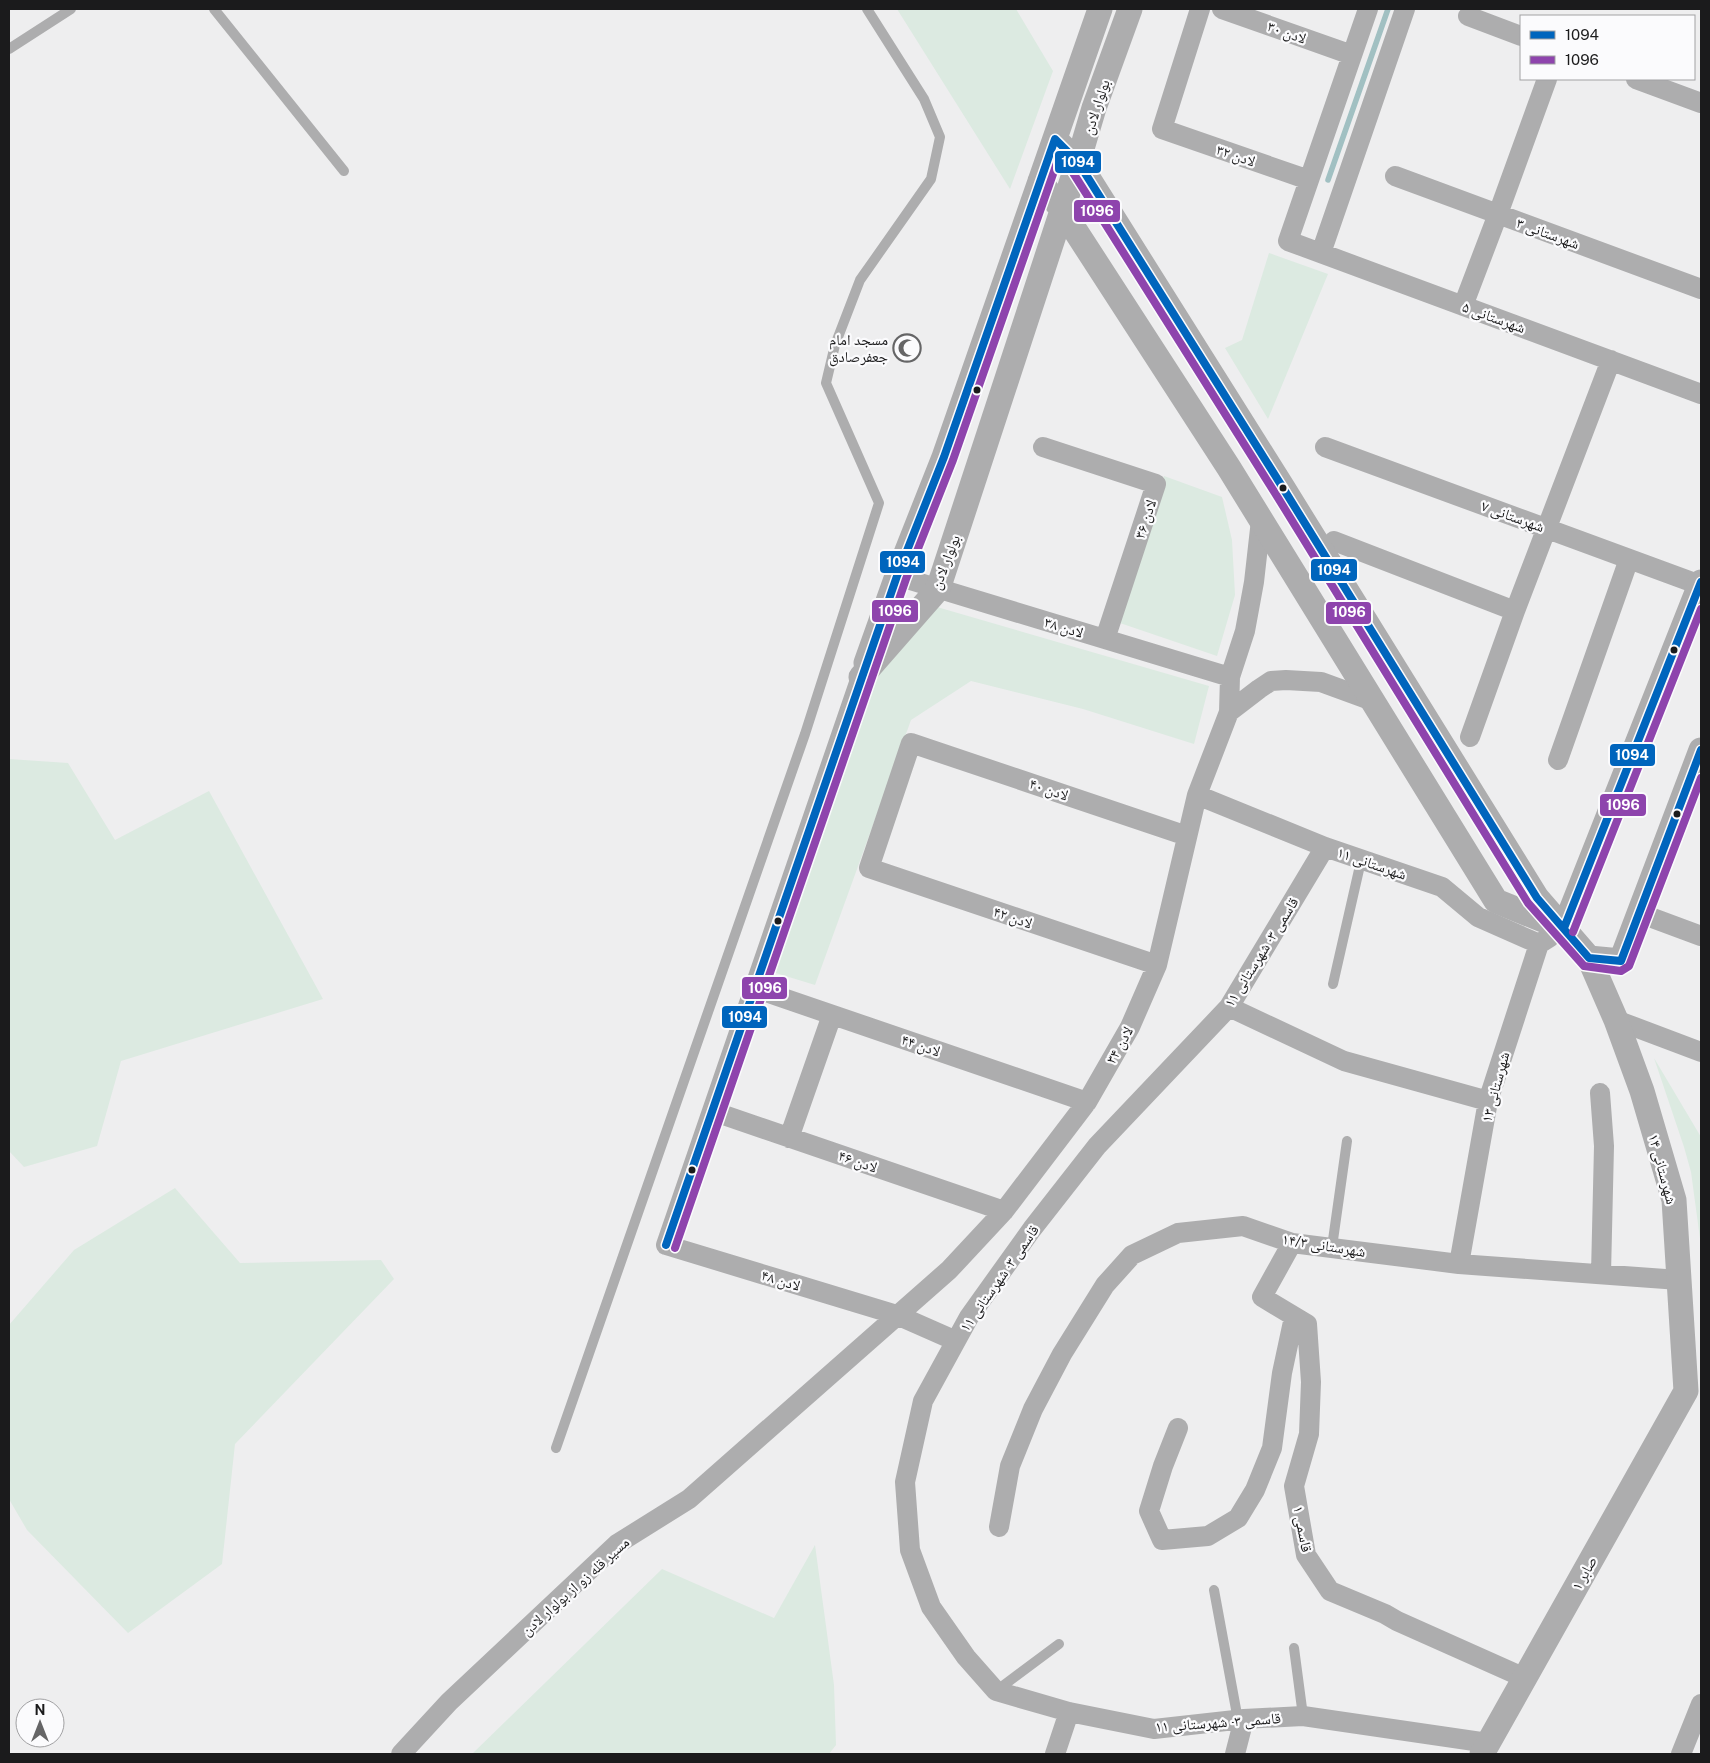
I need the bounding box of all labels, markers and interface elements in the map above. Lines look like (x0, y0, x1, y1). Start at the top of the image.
legend (1520, 15, 1695, 80)
street label: لادن ۳۰ (1265, 17, 1309, 49)
text: 1094 (1565, 26, 1599, 43)
text: 1096 (1565, 51, 1599, 68)
street label: بولوار لادن (1079, 77, 1115, 137)
street label: لادن ۳۲ (1214, 140, 1258, 171)
line badge: 1094 (1054, 150, 1102, 174)
text: 1094 (1061, 154, 1095, 170)
line badge: 1096 (1073, 199, 1121, 223)
text: 1096 (1080, 203, 1114, 219)
street label: شهرستانی ۳ (1514, 214, 1582, 254)
street label: شهرستانی ۵ (1460, 298, 1528, 338)
place label: مسجد امام جعفرصادق (829, 331, 888, 367)
mosque icon: مسجد امام جعفرصادق (892, 333, 922, 363)
unlabelled marker (972, 385, 982, 395)
unlabelled marker (1278, 483, 1288, 493)
street label: لادن ۳۶ (1131, 497, 1161, 541)
street label: شهرستانی ۷ (1479, 497, 1547, 537)
street label: بولوار لادن (927, 532, 965, 592)
line badge: 1094 (879, 550, 926, 574)
text: 1094 (886, 554, 920, 570)
line badge: 1094 (1310, 558, 1358, 582)
text: 1094 (1317, 562, 1351, 578)
line badge: 1096 (871, 599, 919, 623)
line badge: 1096 (1325, 601, 1372, 625)
text: 1096 (878, 603, 912, 619)
text: 1096 (1332, 604, 1366, 620)
street label: لادن ۳۸ (1042, 613, 1086, 643)
unlabelled marker (1669, 645, 1679, 655)
line badge: 1094 (1609, 743, 1656, 767)
text: 1094 (1615, 747, 1649, 763)
street label: لادن ۴۰ (1027, 774, 1071, 805)
line badge: 1096 (1599, 793, 1647, 817)
text: 1096 (1606, 797, 1640, 813)
unlabelled marker (1672, 809, 1682, 819)
street label: شهرستانی ۱۱ (1334, 843, 1409, 885)
street label: قاسمی ۳- شهرستانی ۱۱ (1220, 894, 1303, 1011)
street label: لادن ۴۲ (991, 902, 1035, 933)
unlabelled marker (773, 916, 783, 926)
line badge: 1096 (741, 976, 788, 1000)
text: 1096 (748, 980, 782, 996)
line badge: 1094 (721, 1005, 768, 1029)
text: 1094 (728, 1009, 762, 1025)
street label: لادن ۳۴ (1102, 1023, 1138, 1068)
street label: لادن ۴۴ (899, 1030, 943, 1061)
street label: شهرستانی ۱۳ (1477, 1050, 1515, 1125)
street label: شهرستانی ۱۴ (1644, 1132, 1681, 1207)
street label: لادن ۴۶ (836, 1146, 880, 1177)
unlabelled marker (687, 1165, 697, 1175)
street label: قاسمی ۳- شهرستانی ۱۱ (956, 1222, 1044, 1336)
street label: شهرستانی ۱۴/۳ (1281, 1230, 1367, 1262)
street label: لادن ۴۸ (759, 1266, 803, 1296)
street label: قاسمی ۱ (1288, 1504, 1316, 1554)
street label: مسیر قله زو از بولوار لادن (518, 1533, 634, 1640)
street label: صابر ۱ (1568, 1553, 1601, 1593)
north arrow (15, 1698, 65, 1748)
text: N (35, 1702, 45, 1718)
street label: قاسمی ۳- شهرستانی ۱۱ (1155, 1709, 1282, 1737)

